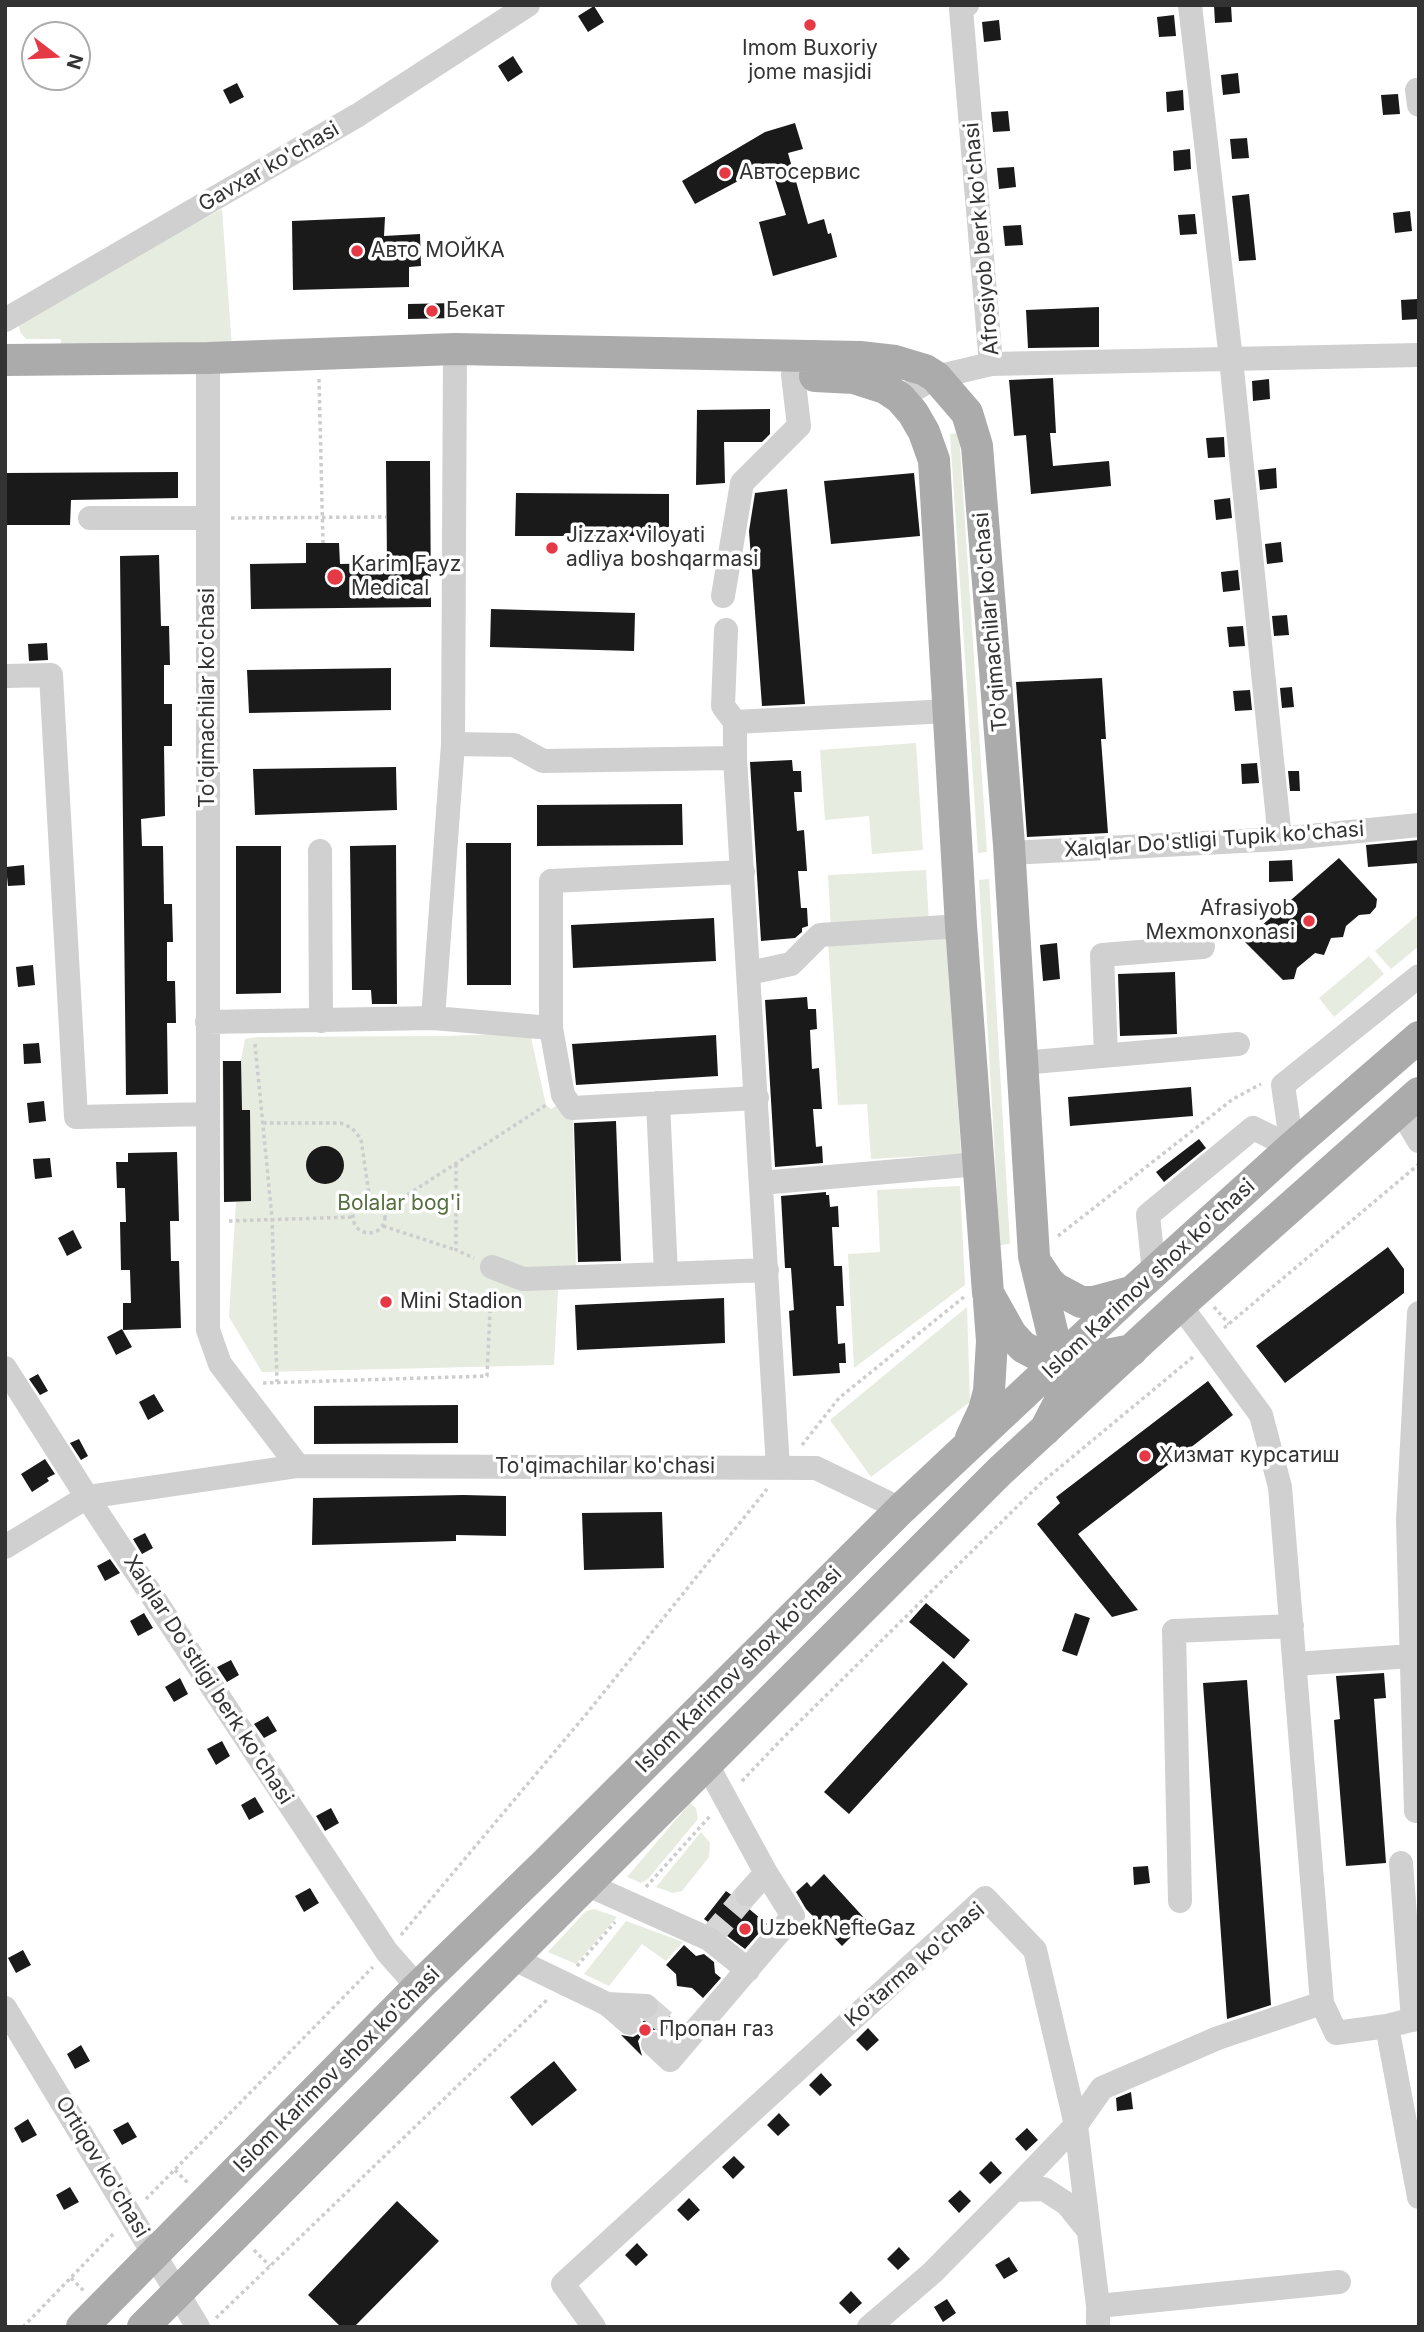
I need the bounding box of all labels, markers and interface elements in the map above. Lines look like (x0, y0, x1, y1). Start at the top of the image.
marker: Imom Buxoriy jome masjidi (802, 17, 818, 33)
north arrow (21, 21, 91, 91)
place label: Imom Buxoriy jome masjidi (742, 36, 878, 86)
text: N (62, 51, 88, 72)
street label: Gavxar ko'chasi (194, 117, 344, 217)
street label: Afrosiyob berk ko'chasi (959, 121, 1005, 357)
place label: Автосервис (739, 160, 861, 186)
marker: Автосервис (717, 165, 733, 181)
place label: Авто МОЙКА (371, 238, 505, 264)
marker: Авто МОЙКА (349, 243, 365, 259)
place label: Бекат (446, 298, 505, 324)
marker: Бекат (424, 303, 440, 319)
street label: To'qimachilar ko'chasi (969, 511, 1013, 733)
place label: Jizzax viloyati adliya boshqarmasi (566, 523, 758, 573)
marker: Jizzax viloyati adliya boshqarmasi (544, 540, 560, 556)
place label: Karim Fayz Medical (351, 552, 461, 602)
marker: Karim Fayz Medical (325, 567, 345, 587)
street label: To'qimachilar ko'chasi (195, 588, 221, 808)
street label: Xalqlar Do'stligi Tupik ko'chasi (1063, 817, 1365, 863)
place label: Afrasiyob Mexmonxonasi (1145, 896, 1295, 946)
marker: Afrasiyob Mexmonxonasi (1301, 913, 1317, 929)
street label: Islom Karimov shox ko'chasi (1038, 1174, 1260, 1384)
park label: Bolalar bog'i (337, 1191, 461, 1217)
place label: Mini Stadion (400, 1289, 523, 1315)
marker: Mini Stadion (378, 1294, 394, 1310)
place label: Хизмат курсатиш (1159, 1443, 1340, 1469)
marker: Хизмат курсатиш (1137, 1448, 1153, 1464)
street label: To'qimachilar ko'chasi (495, 1454, 715, 1480)
street label: Xalqlar Do'stligi berk ko'chasi (118, 1551, 298, 1809)
street label: Islom Karimov shox ko'chasi (631, 1562, 847, 1778)
street label: Ko'tarma ko'chasi (840, 1898, 990, 2032)
place label: UzbekNefteGaz (759, 1916, 916, 1942)
marker: UzbekNefteGaz (737, 1921, 753, 1937)
street label: Islom Karimov shox ko'chasi (229, 1962, 445, 2178)
place label: Пропан газ (659, 2017, 774, 2043)
marker: Пропан газ (637, 2022, 653, 2038)
street label: Ortiqov ko'chasi (50, 2092, 154, 2242)

